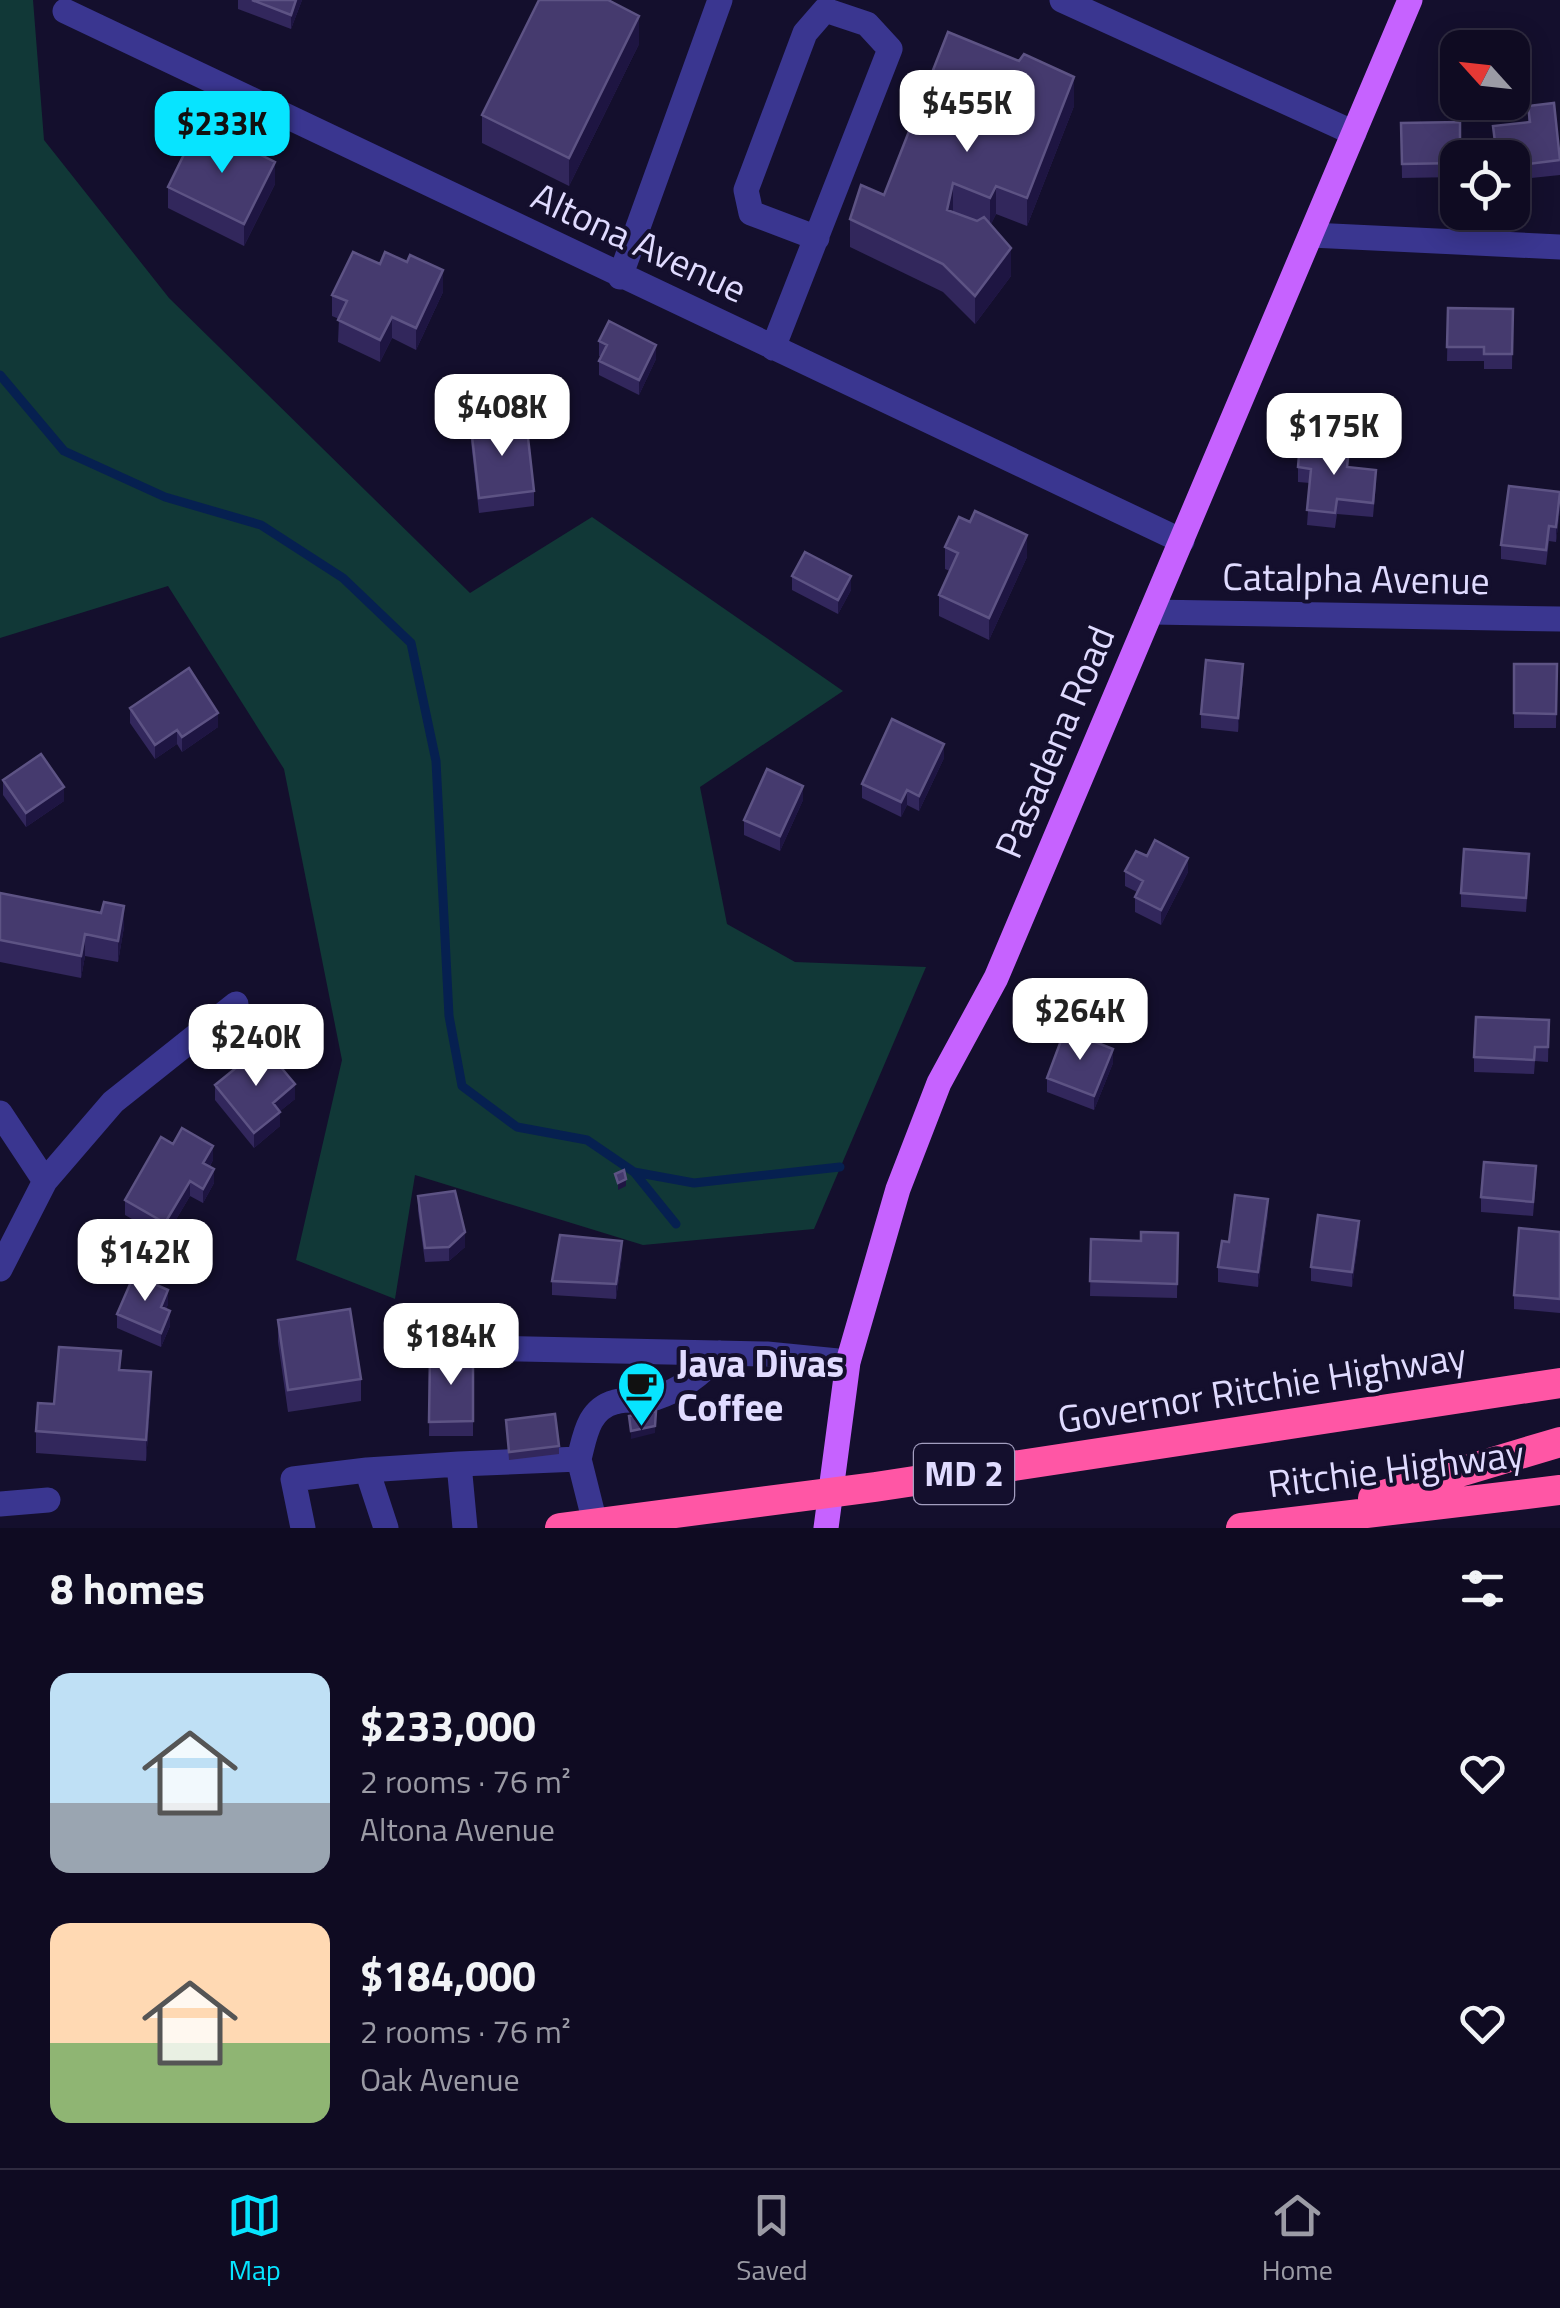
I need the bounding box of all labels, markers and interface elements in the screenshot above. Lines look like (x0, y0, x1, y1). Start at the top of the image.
north arrow (1440, 30, 1530, 120)
map controls (1440, 30, 1530, 230)
pin: $455K (897, 70, 1037, 155)
text: $455K (922, 78, 1012, 126)
pin: $233K (152, 91, 292, 176)
text: $233K (177, 99, 267, 147)
button: locate (1440, 140, 1530, 230)
street label: Altona Avenue (522, 167, 757, 317)
pin: $408K (432, 374, 572, 459)
text: $408K (457, 382, 547, 430)
pin: $175K (1264, 393, 1404, 478)
text: $175K (1289, 401, 1379, 449)
street label: Catalpha Avenue (1222, 547, 1490, 609)
street label: Pasadena Road (979, 616, 1129, 867)
pin: $264K (1010, 978, 1150, 1063)
text: $264K (1035, 986, 1125, 1034)
pin: $240K (186, 1004, 326, 1089)
text: $240K (211, 1012, 301, 1060)
pin: $142K (75, 1219, 215, 1304)
text: $142K (100, 1227, 190, 1275)
pin: $184K (381, 1303, 521, 1388)
text: $184K (406, 1311, 496, 1359)
street label: Governor Ritchie Highway (1053, 1326, 1470, 1448)
place label: Java Divas Coffee (677, 1334, 844, 1436)
cafe icon: Java Divas Coffee (616, 1360, 668, 1428)
street label: Ritchie Highway (1264, 1424, 1527, 1512)
road number: MD 2 (914, 1444, 1014, 1504)
text: 8 homes (50, 1556, 205, 1620)
icon: filters (1455, 1561, 1510, 1616)
text: $233,000 (360, 1693, 536, 1757)
icon: home (130, 1713, 250, 1833)
icon: heart (1455, 1746, 1510, 1801)
text: 2 rooms · 76 m² (360, 1757, 571, 1805)
text: Altona Avenue (360, 1805, 555, 1853)
text: $184,000 (360, 1943, 536, 2007)
icon: home (130, 1963, 250, 2083)
icon: heart (1455, 1996, 1510, 2051)
text: 2 rooms · 76 m² (360, 2007, 571, 2055)
text: Oak Avenue (360, 2055, 520, 2103)
tab: Map (227, 2188, 282, 2291)
tab: Saved (736, 2188, 808, 2291)
tab: Home (1262, 2188, 1333, 2291)

